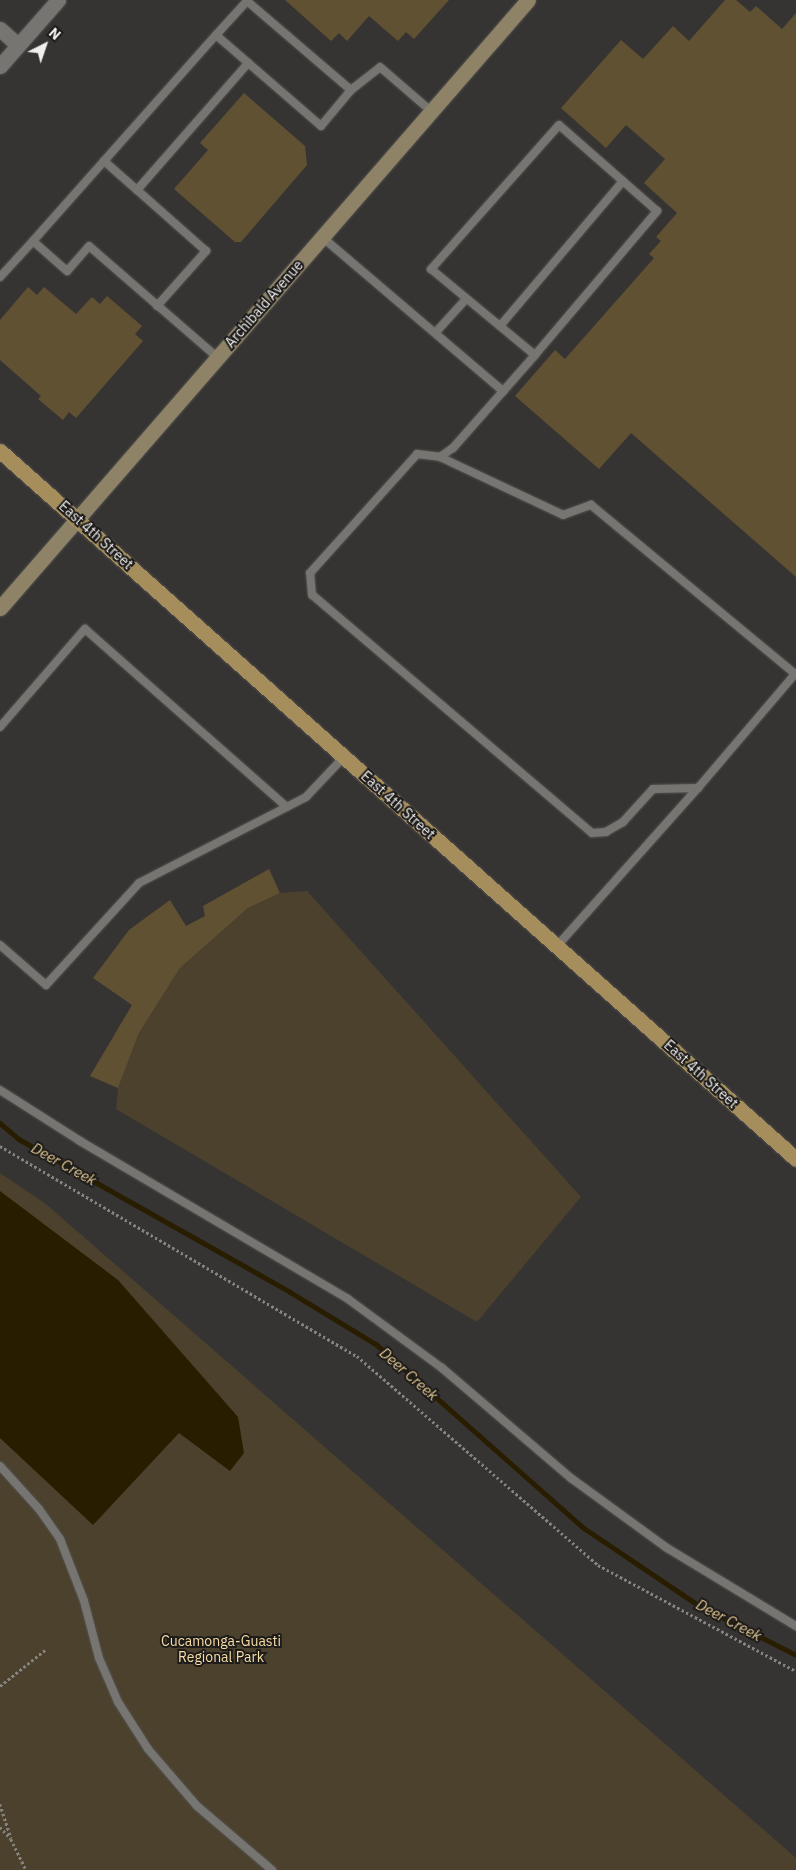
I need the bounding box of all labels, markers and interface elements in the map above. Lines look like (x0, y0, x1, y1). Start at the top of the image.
north arrow (20, 20, 70, 70)
text: N (45, 24, 65, 44)
street label: Archibald Avenue (222, 257, 306, 351)
street label: East 4th Street (56, 497, 136, 573)
street label: East 4th Street (358, 767, 438, 843)
street label: East 4th Street (661, 1036, 741, 1112)
water label: Deer Creek (28, 1139, 100, 1189)
water label: Deer Creek (376, 1344, 442, 1404)
water label: Deer Creek (693, 1595, 765, 1645)
park label: Cucamonga-Guasti Regional Park (161, 1633, 281, 1665)

